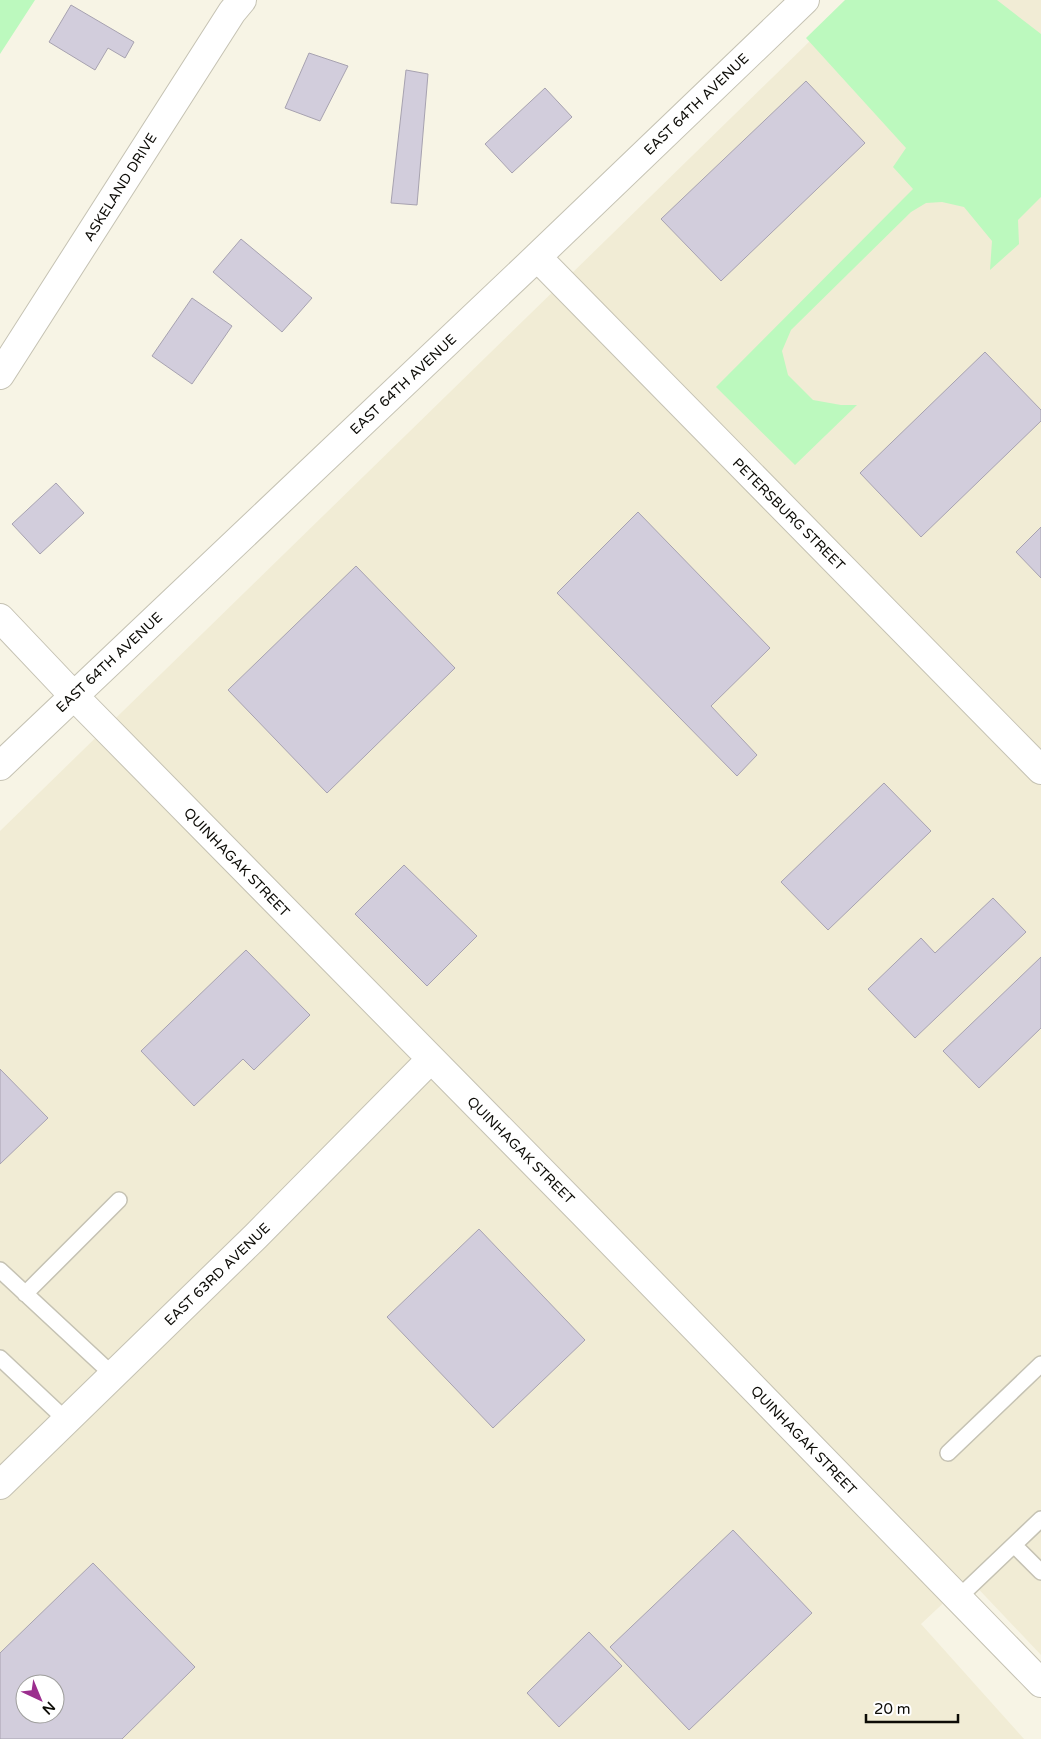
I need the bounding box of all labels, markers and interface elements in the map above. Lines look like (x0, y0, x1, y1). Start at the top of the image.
street label: EAST 64TH AVENUE (640, 50, 752, 159)
street label: ASKELAND DRIVE (80, 130, 161, 244)
street label: EAST 64TH AVENUE (347, 331, 460, 438)
street label: PETERSBURG STREET (729, 455, 849, 574)
street label: EAST 64TH AVENUE (53, 609, 166, 716)
street label: QUINHAGAK STREET (180, 804, 293, 921)
street label: QUINHAGAK STREET (463, 1093, 578, 1208)
street label: EAST 63RD AVENUE (161, 1219, 274, 1329)
street label: QUINHAGAK STREET (747, 1382, 860, 1499)
north arrow (15, 1674, 65, 1724)
scale bar (866, 1692, 958, 1724)
text: N (39, 1698, 59, 1718)
text: 20 m (874, 1700, 911, 1718)

